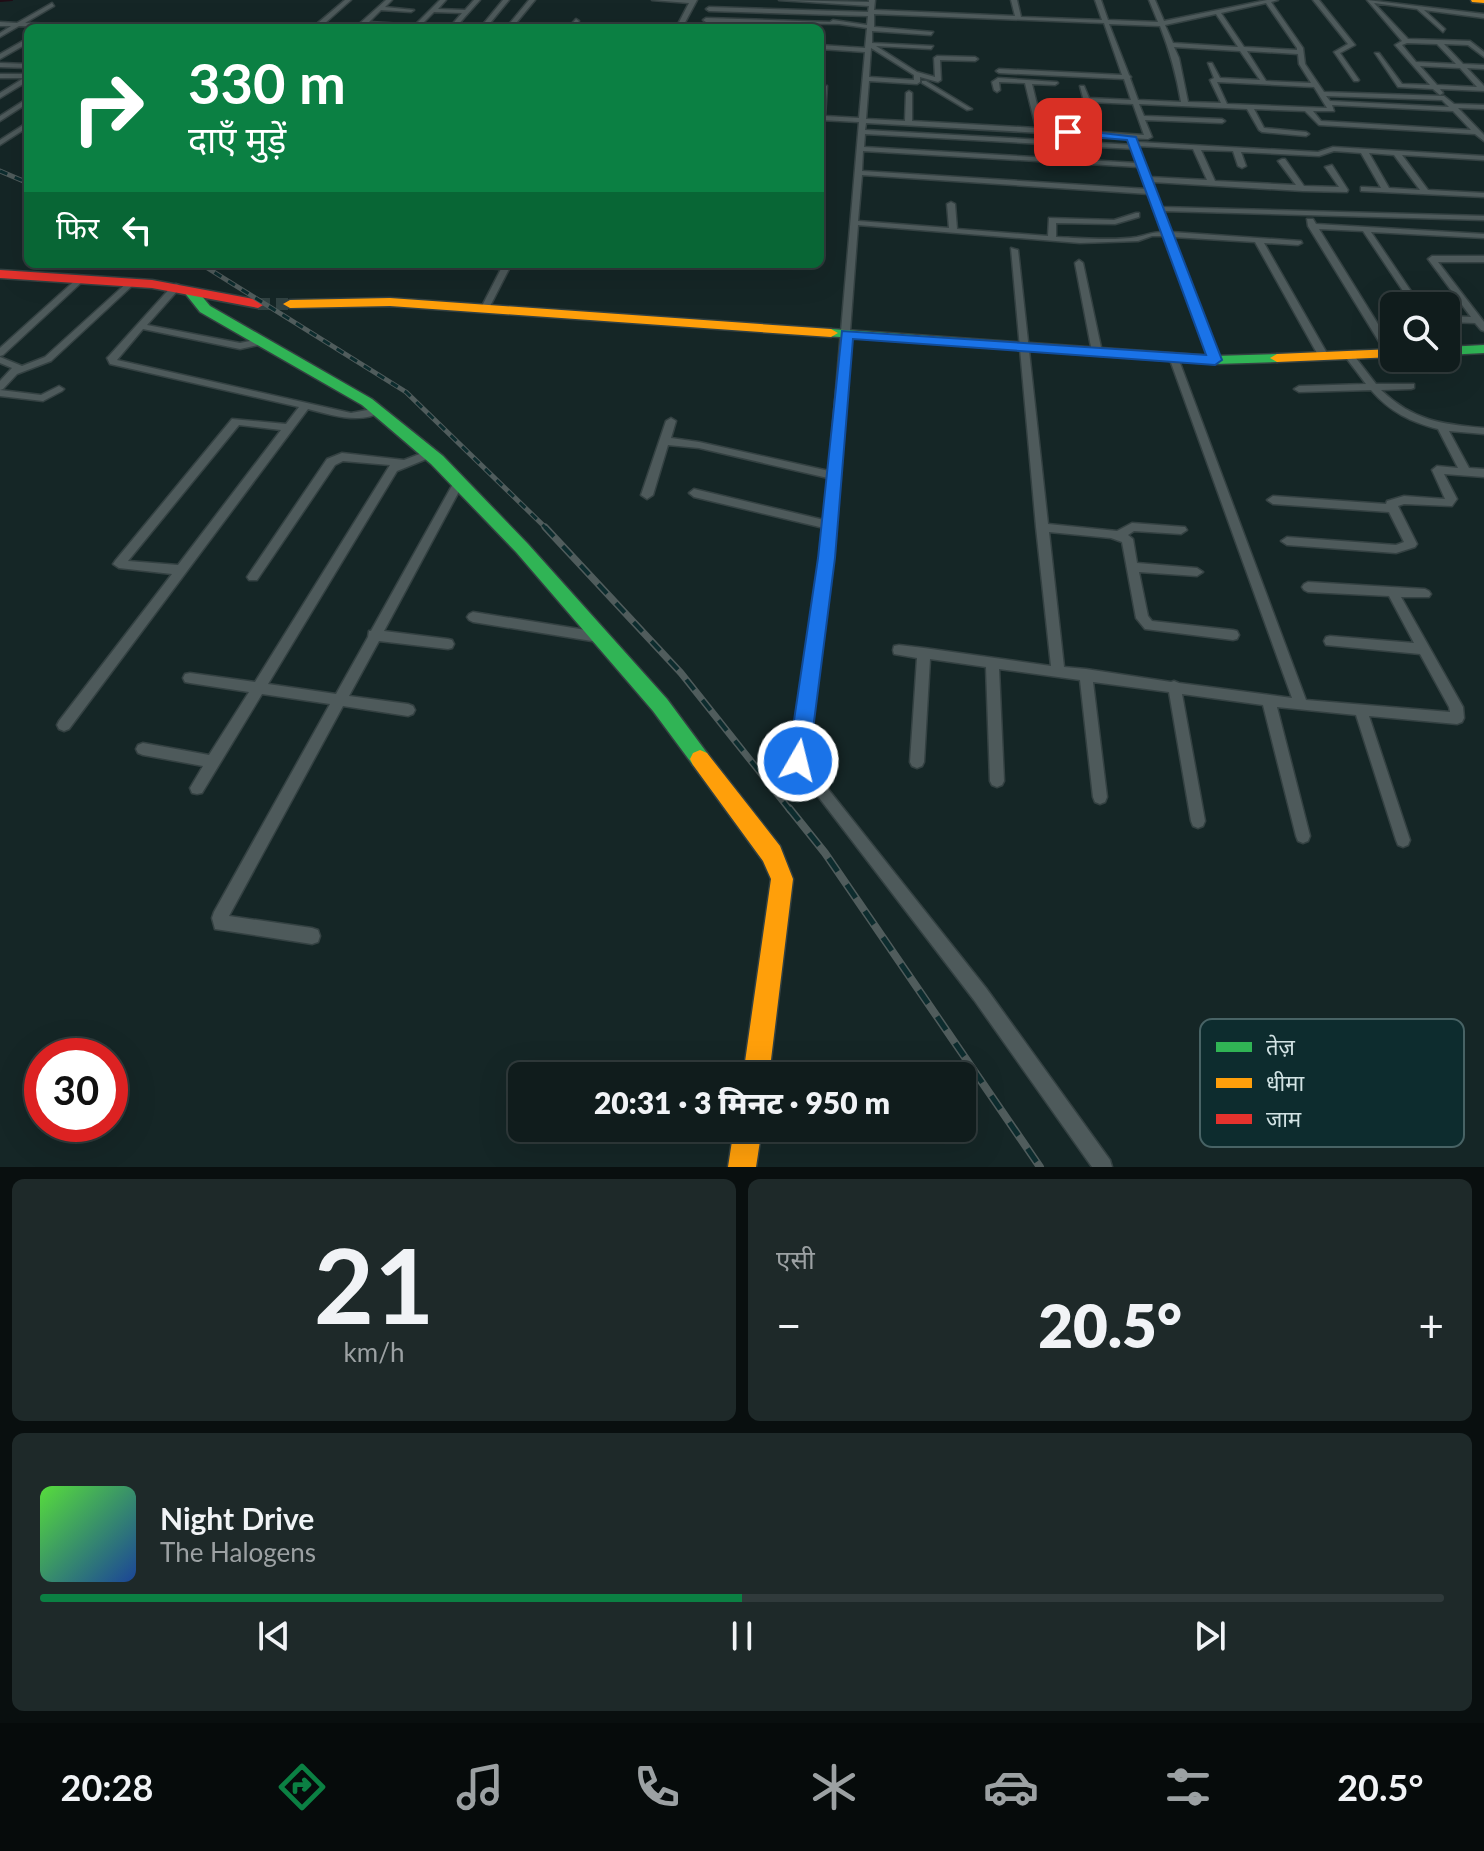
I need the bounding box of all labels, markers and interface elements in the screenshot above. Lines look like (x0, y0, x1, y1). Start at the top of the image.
text: 330 m (188, 49, 346, 116)
icon: right (56, 56, 160, 160)
pin (1034, 98, 1102, 166)
icon: arrive (1046, 110, 1090, 154)
text: दाएँ मुड़ें (188, 117, 286, 161)
icon: left (115, 208, 159, 252)
text: फिर (56, 209, 99, 245)
map controls (1380, 292, 1460, 372)
button: search (1380, 292, 1460, 372)
position arrow (756, 719, 840, 803)
legend (1200, 1019, 1464, 1147)
text: तेज़ (1266, 1033, 1296, 1060)
speed limit sign: 30 (24, 1038, 128, 1142)
text: धीमा (1266, 1069, 1304, 1096)
text: 20:31 · 3 मिनट · 950 m (594, 1084, 890, 1120)
text: जाम (1266, 1105, 1302, 1132)
text: 21 (314, 1221, 434, 1346)
text: एसी (776, 1243, 815, 1275)
text: 20.5° (1038, 1289, 1182, 1361)
text: − (776, 1299, 802, 1351)
text: + (1418, 1299, 1444, 1351)
text: km/h (344, 1336, 404, 1368)
text: Night Drive (160, 1500, 314, 1536)
text: The Halogens (160, 1536, 316, 1568)
icon: previous (252, 1614, 296, 1658)
icon: pause (720, 1614, 764, 1658)
icon: next (1188, 1614, 1232, 1658)
icon: directions (274, 1759, 330, 1815)
icon: music (452, 1759, 508, 1815)
icon: phone (629, 1759, 685, 1815)
icon: climate (806, 1759, 862, 1815)
icon: car (983, 1759, 1039, 1815)
icon: filters (1160, 1759, 1216, 1815)
text: 20:28 (61, 1765, 153, 1809)
text: 20.5° (1337, 1765, 1423, 1809)

